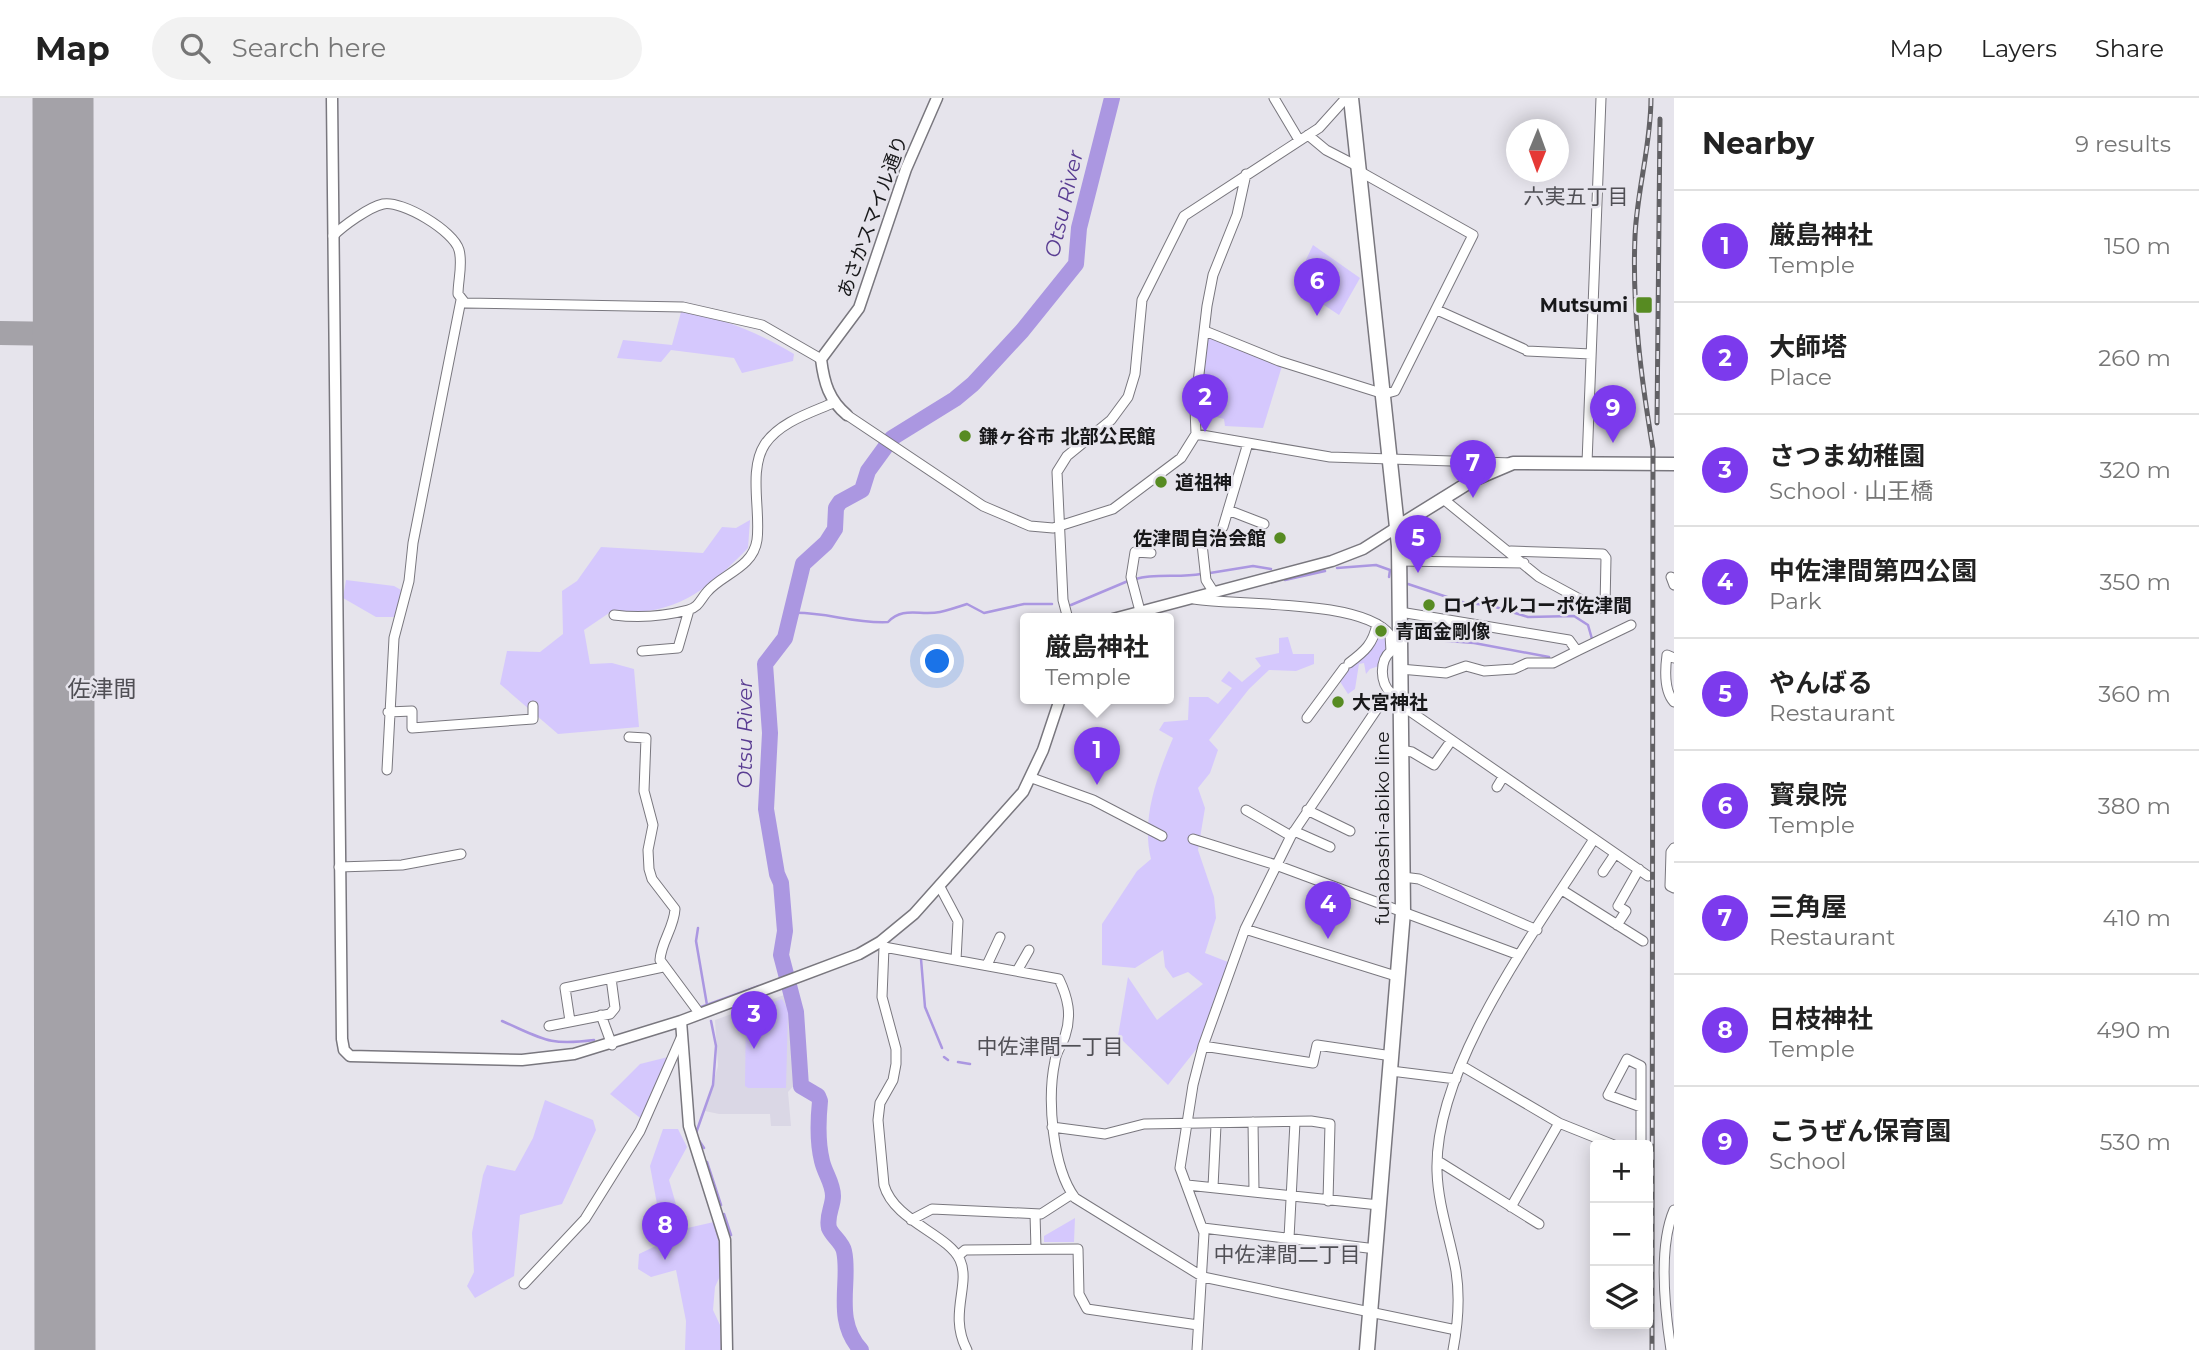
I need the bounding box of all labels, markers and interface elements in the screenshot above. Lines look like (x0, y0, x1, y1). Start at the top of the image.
search box (152, 17, 642, 80)
text: Map (35, 28, 110, 68)
icon: search (176, 29, 214, 67)
text: Search here (232, 32, 386, 64)
text: Map (1889, 34, 1943, 63)
text: Layers (1981, 34, 2057, 63)
text: Share (2095, 34, 2164, 63)
north arrow (1506, 119, 1569, 182)
text: Nearby (1702, 125, 1814, 162)
text: 9 results (2075, 130, 2171, 158)
street label: あさかスマイル通り (833, 132, 912, 300)
water label: Otsu River (1039, 147, 1088, 260)
district label: 六実五丁目 (1524, 184, 1629, 209)
text: 厳島神社 (1769, 219, 1873, 251)
text: 1 (1720, 232, 1730, 260)
text: 150 m (2104, 232, 2171, 260)
text: Temple (1769, 251, 1855, 279)
pin: 6 (1294, 258, 1340, 316)
place label: Mutsumi (1540, 294, 1628, 317)
marker: Mutsumi (1634, 295, 1654, 315)
text: 大師塔 (1769, 331, 1847, 363)
text: 2 (1718, 344, 1732, 372)
text: 260 m (2098, 344, 2171, 372)
text: Place (1769, 363, 1832, 391)
pin: 2 (1182, 374, 1228, 432)
pin: 9 (1590, 385, 1636, 443)
place label: 鎌ヶ谷市 北部公民館 (978, 425, 1155, 448)
marker: 鎌ヶ谷市 北部公民館 (957, 428, 973, 444)
pin: 7 (1450, 440, 1496, 498)
text: さつま幼稚園 (1769, 440, 1925, 472)
text: 3 (1718, 456, 1732, 484)
text: 320 m (2099, 456, 2171, 484)
place label: 道祖神 (1175, 471, 1232, 494)
marker: 道祖神 (1153, 474, 1169, 490)
text: School · 山王橋 (1769, 477, 1933, 505)
pin: 5 (1395, 515, 1441, 573)
place label: 佐津間自治会館 (1133, 527, 1266, 550)
marker: 佐津間自治会館 (1272, 530, 1288, 546)
text: 中佐津間第四公園 (1769, 555, 1977, 587)
text: 4 (1717, 568, 1733, 596)
text: 350 m (2100, 568, 2171, 596)
text: Park (1769, 587, 1822, 615)
place label: ロイヤルコーポ佐津間 (1443, 594, 1632, 617)
marker: ロイヤルコーポ佐津間 (1421, 597, 1437, 613)
popup (1020, 613, 1174, 704)
place label: 青面金剛像 (1395, 620, 1490, 643)
marker: 青面金剛像 (1373, 623, 1389, 639)
text: 厳島神社 (1045, 631, 1149, 663)
your location (920, 644, 954, 678)
text: Temple (1045, 663, 1131, 691)
text: やんばる (1769, 667, 1873, 699)
district label: 佐津間 (68, 675, 137, 703)
water label: Otsu River (732, 679, 757, 789)
text: 5 (1718, 680, 1732, 708)
text: 360 m (2098, 680, 2171, 708)
place label: 大宮神社 (1352, 691, 1428, 714)
marker: 大宮神社 (1330, 694, 1346, 710)
text: Restaurant (1769, 699, 1895, 727)
pin: 1 (1074, 727, 1120, 785)
street label: funabashi-abiko line (1371, 731, 1394, 925)
text: 寳泉院 (1769, 779, 1847, 811)
text: 6 (1718, 792, 1732, 820)
text: 380 m (2098, 792, 2171, 820)
text: Temple (1769, 811, 1855, 839)
pin: 4 (1305, 881, 1351, 939)
text: 三角屋 (1769, 891, 1847, 923)
text: 7 (1718, 904, 1732, 932)
text: 410 m (2102, 904, 2171, 932)
text: Restaurant (1769, 923, 1895, 951)
pin: 3 (731, 991, 777, 1049)
text: 日枝神社 (1769, 1003, 1873, 1035)
text: 8 (1717, 1016, 1733, 1044)
text: 490 m (2096, 1016, 2171, 1044)
district label: 中佐津間一丁目 (977, 1034, 1124, 1059)
text: Temple (1769, 1035, 1855, 1063)
text: こうぜん保育園 (1769, 1115, 1951, 1147)
text: 9 (1718, 1128, 1732, 1156)
text: 530 m (2099, 1128, 2171, 1156)
map controls (1590, 1140, 1653, 1329)
button: + (1590, 1140, 1653, 1203)
text: School (1769, 1147, 1847, 1175)
pin: 8 (642, 1202, 688, 1260)
button: − (1590, 1203, 1653, 1266)
district label: 中佐津間二丁目 (1214, 1242, 1361, 1267)
button: layers (1590, 1266, 1653, 1329)

